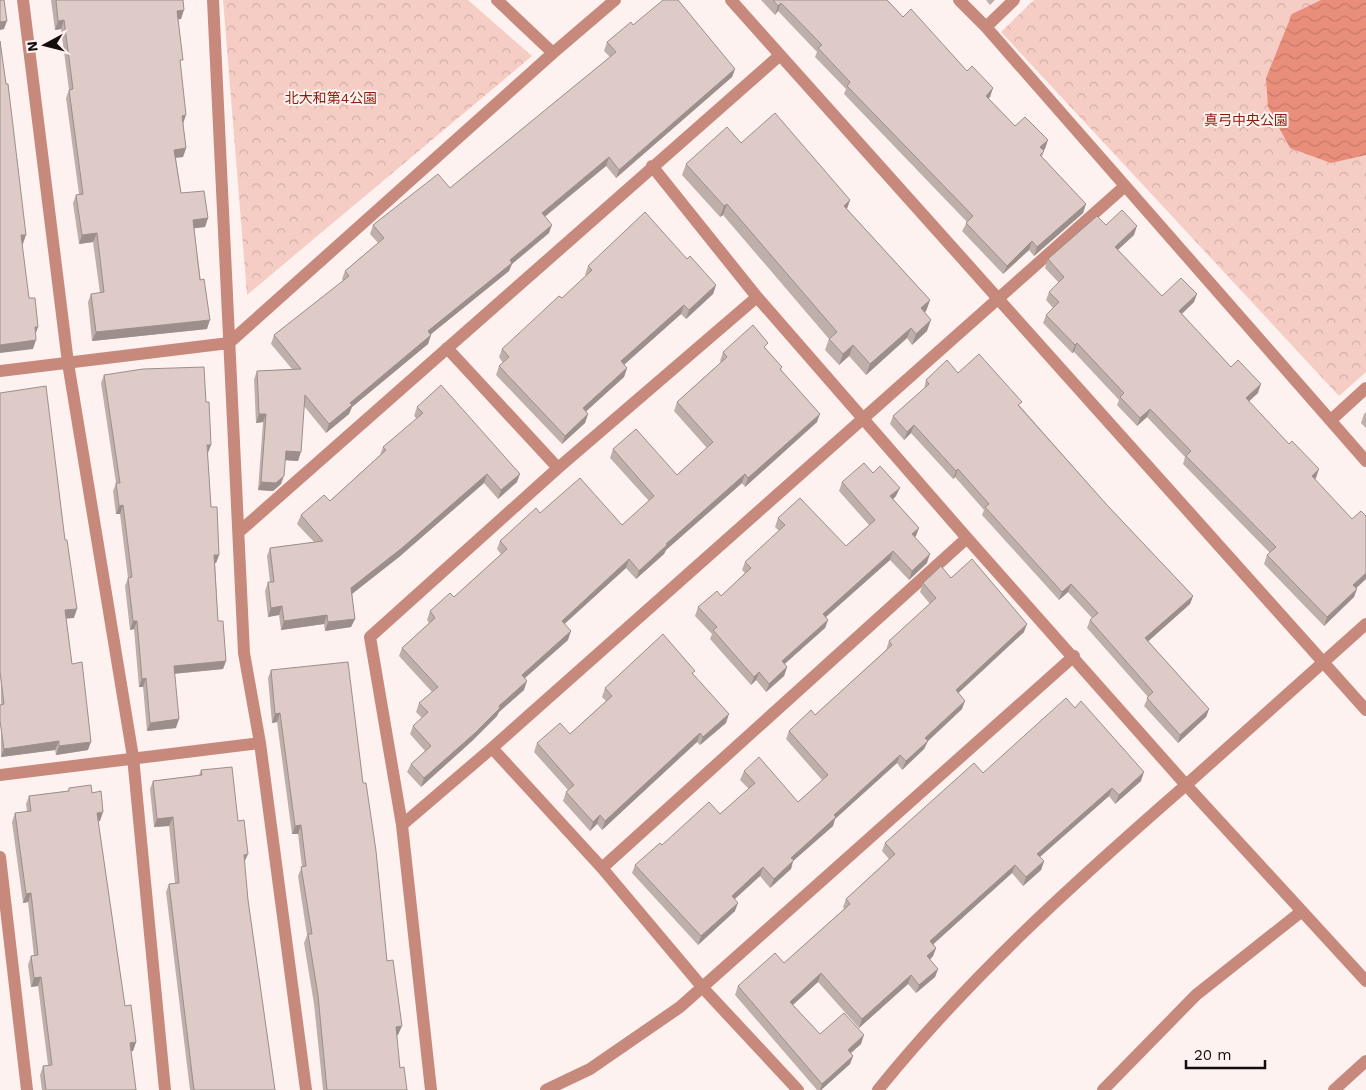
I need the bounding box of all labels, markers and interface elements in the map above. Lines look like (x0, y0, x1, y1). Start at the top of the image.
north arrow (20, 20, 70, 70)
text: N (24, 40, 41, 53)
park label: 北大和第4公園 (285, 90, 377, 106)
park label: 真弓中央公園 (1204, 112, 1288, 128)
scale bar (1186, 1038, 1265, 1070)
text: 20 m (1194, 1046, 1232, 1064)

